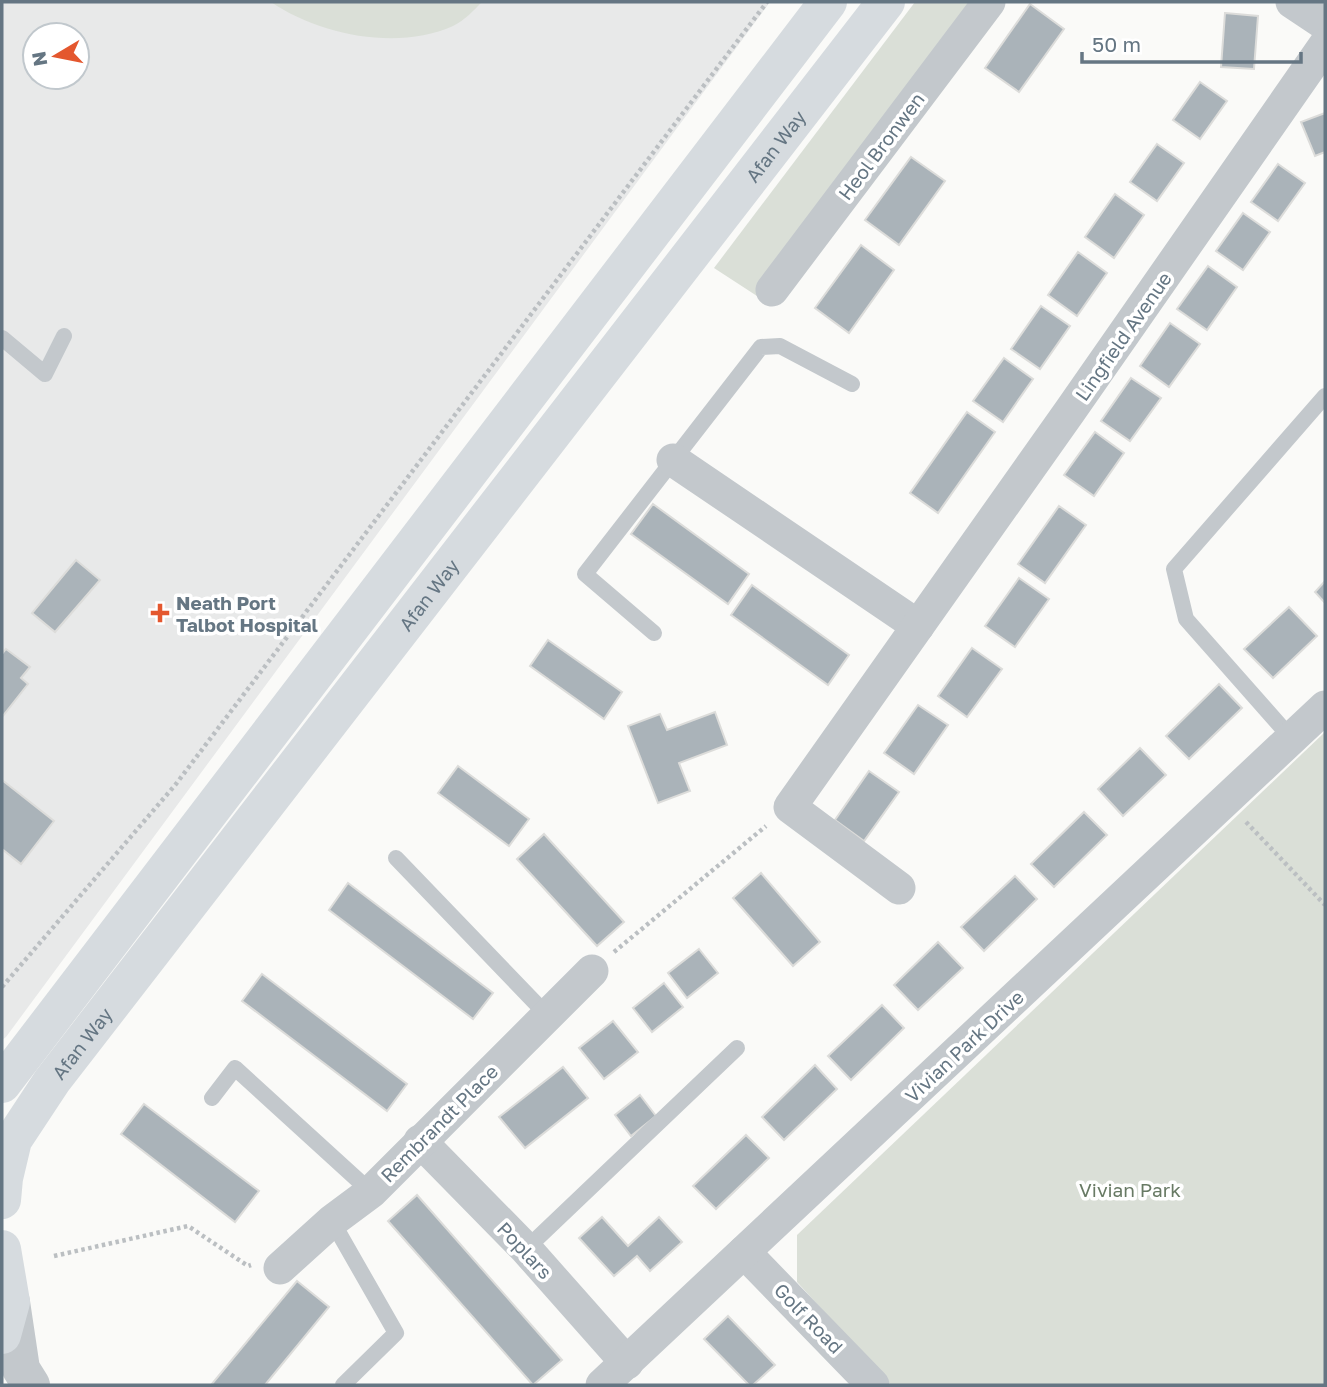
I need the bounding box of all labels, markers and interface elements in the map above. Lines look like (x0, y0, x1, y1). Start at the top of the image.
north arrow (21, 21, 91, 91)
scale bar (1082, 21, 1301, 65)
text: 50 m (1092, 31, 1141, 57)
text: N (26, 50, 51, 68)
street label: Heol Bronwen (833, 88, 929, 204)
street label: Afan Way (740, 105, 810, 186)
street label: Lingfield Avenue (1070, 267, 1176, 405)
street label: Afan Way (393, 554, 463, 635)
place label: Neath Port Talbot Hospital (176, 591, 318, 636)
marker: Neath Port Talbot Hospital (150, 603, 170, 623)
street label: Vivian Park Drive (900, 985, 1028, 1107)
street label: Afan Way (46, 1002, 117, 1083)
street label: Rembrandt Place (376, 1060, 502, 1186)
park label: Vivian Park (1079, 1178, 1181, 1201)
street label: Poplars (493, 1217, 557, 1283)
street label: Golf Road (770, 1278, 848, 1358)

